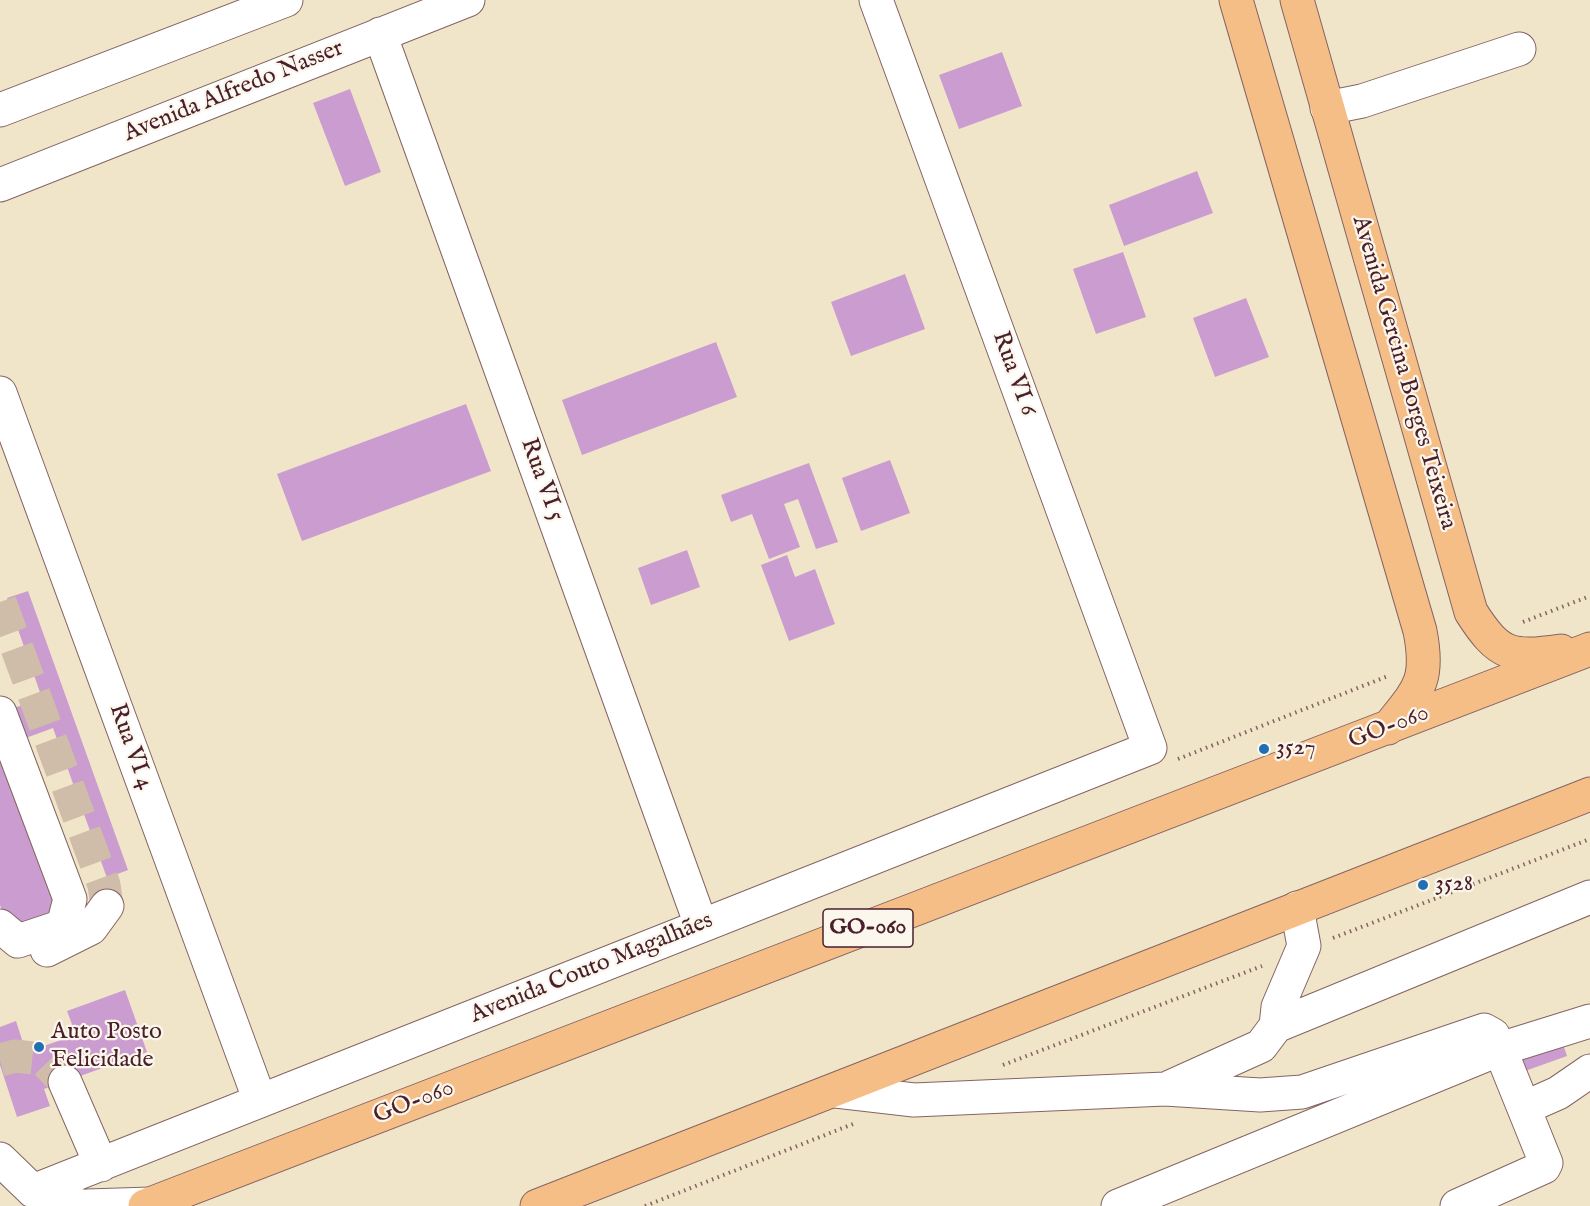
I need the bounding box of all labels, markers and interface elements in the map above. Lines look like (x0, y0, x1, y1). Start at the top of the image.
street label: Avenida Alfredo Nasser (120, 35, 348, 149)
street label: Avenida Gercina Borges Teixeira (1344, 213, 1462, 533)
street label: Rua VI 6 (984, 328, 1042, 420)
street label: Rua VI 5 (513, 435, 569, 525)
street label: Rua VI 4 (101, 700, 159, 794)
street label: GO-060 (1345, 700, 1433, 756)
place label: 3527 (1276, 735, 1316, 763)
marker: 3527 (1257, 742, 1271, 756)
place label: 3528 (1435, 871, 1473, 899)
marker: 3528 (1416, 878, 1430, 892)
street label: Avenida Couto Magalhães (467, 907, 717, 1031)
road number: GO-060 (823, 909, 913, 947)
place label: Auto Posto Felicidade (51, 1019, 162, 1075)
marker: Auto Posto Felicidade (32, 1040, 46, 1054)
street label: GO-060 (370, 1075, 458, 1131)

